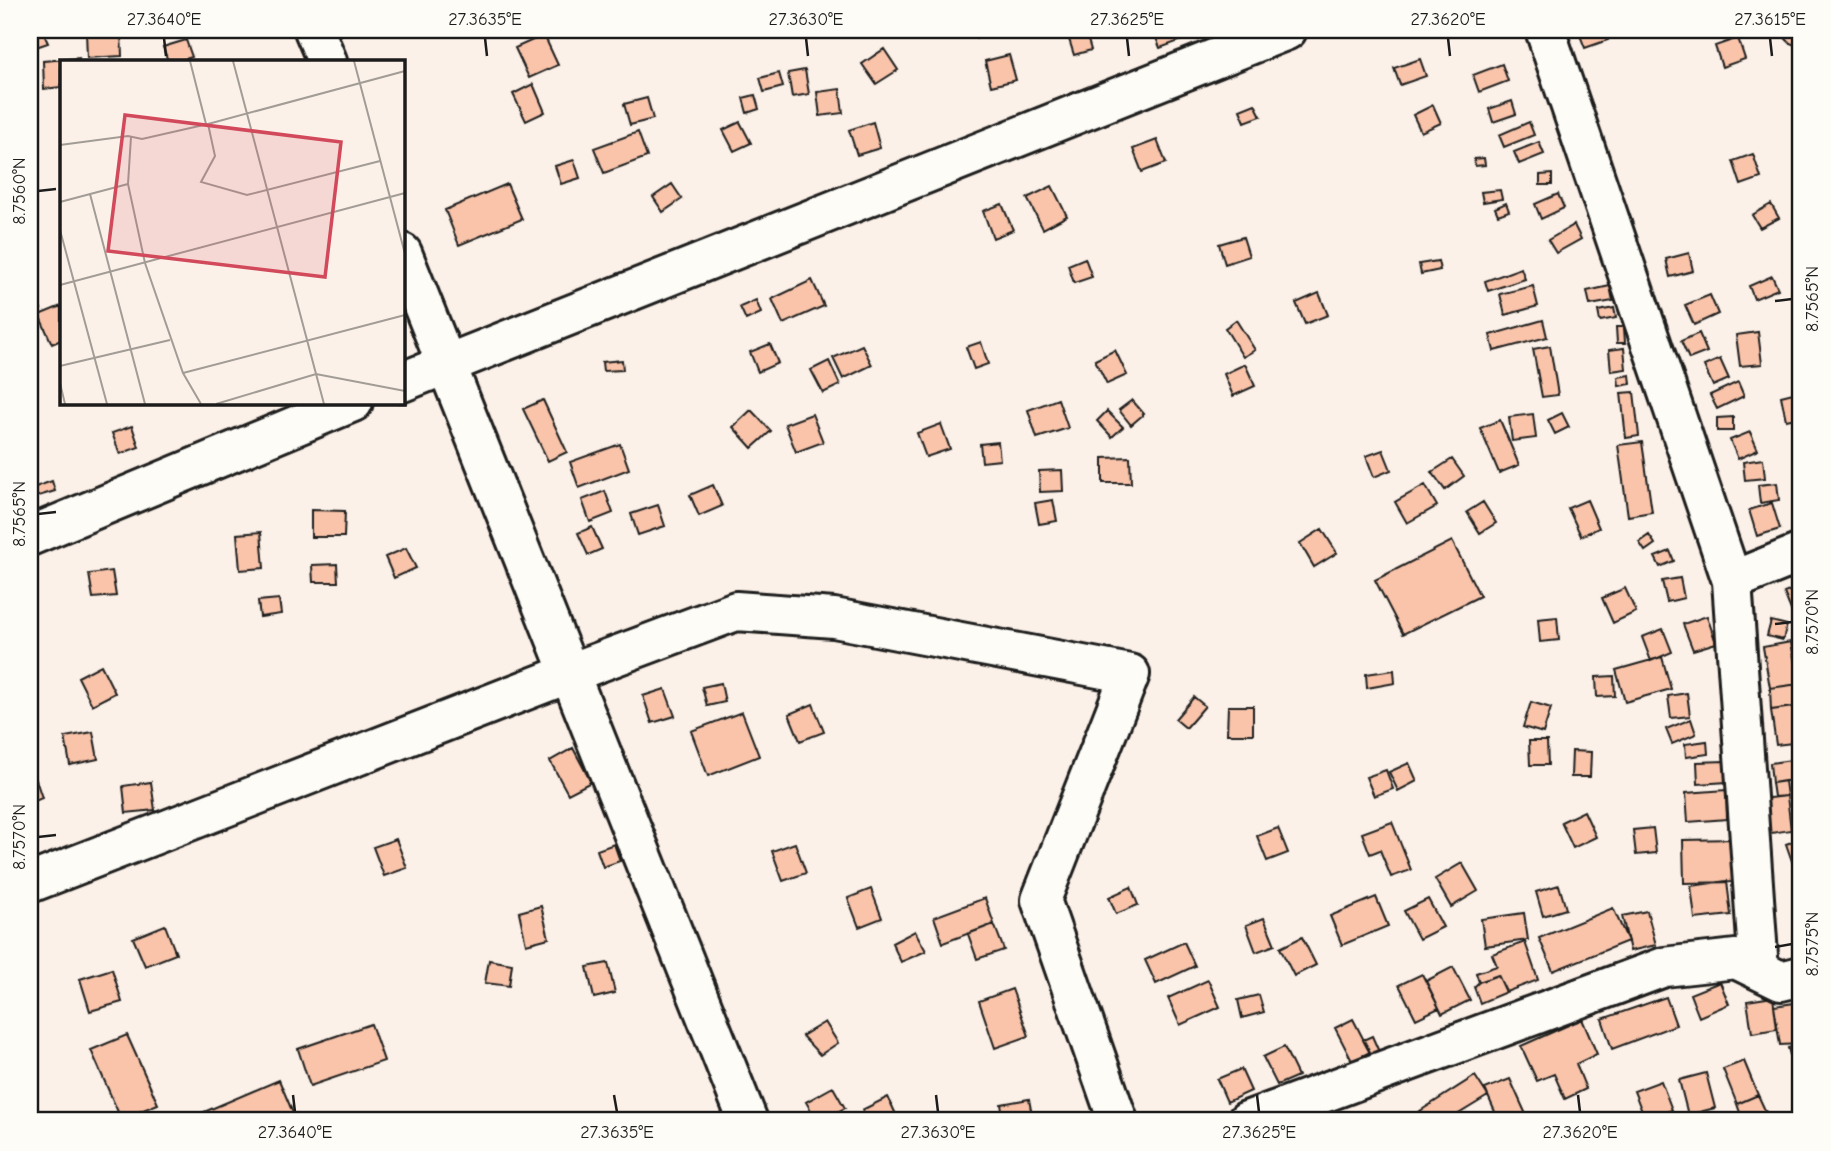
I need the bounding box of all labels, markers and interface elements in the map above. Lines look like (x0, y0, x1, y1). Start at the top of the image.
text: 27.3640°E (127, 9, 201, 30)
text: 27.3635°E (448, 9, 522, 30)
text: 27.3630°E (769, 9, 844, 30)
text: 27.3625°E (1090, 9, 1164, 30)
text: 27.3620°E (1410, 9, 1486, 30)
text: 27.3615°E (1734, 9, 1806, 30)
inset map (60, 60, 404, 404)
text: 8.7560°N (9, 157, 30, 225)
text: 8.7565°N (1802, 266, 1823, 332)
text: 8.7565°N (9, 481, 30, 547)
text: 8.7570°N (1802, 589, 1823, 655)
text: 8.7570°N (9, 804, 30, 870)
text: 8.7575°N (1802, 912, 1823, 976)
text: 27.3640°E (258, 1122, 332, 1143)
text: 27.3635°E (580, 1122, 654, 1143)
text: 27.3630°E (901, 1122, 976, 1143)
text: 27.3625°E (1222, 1122, 1296, 1143)
text: 27.3620°E (1542, 1122, 1618, 1143)

